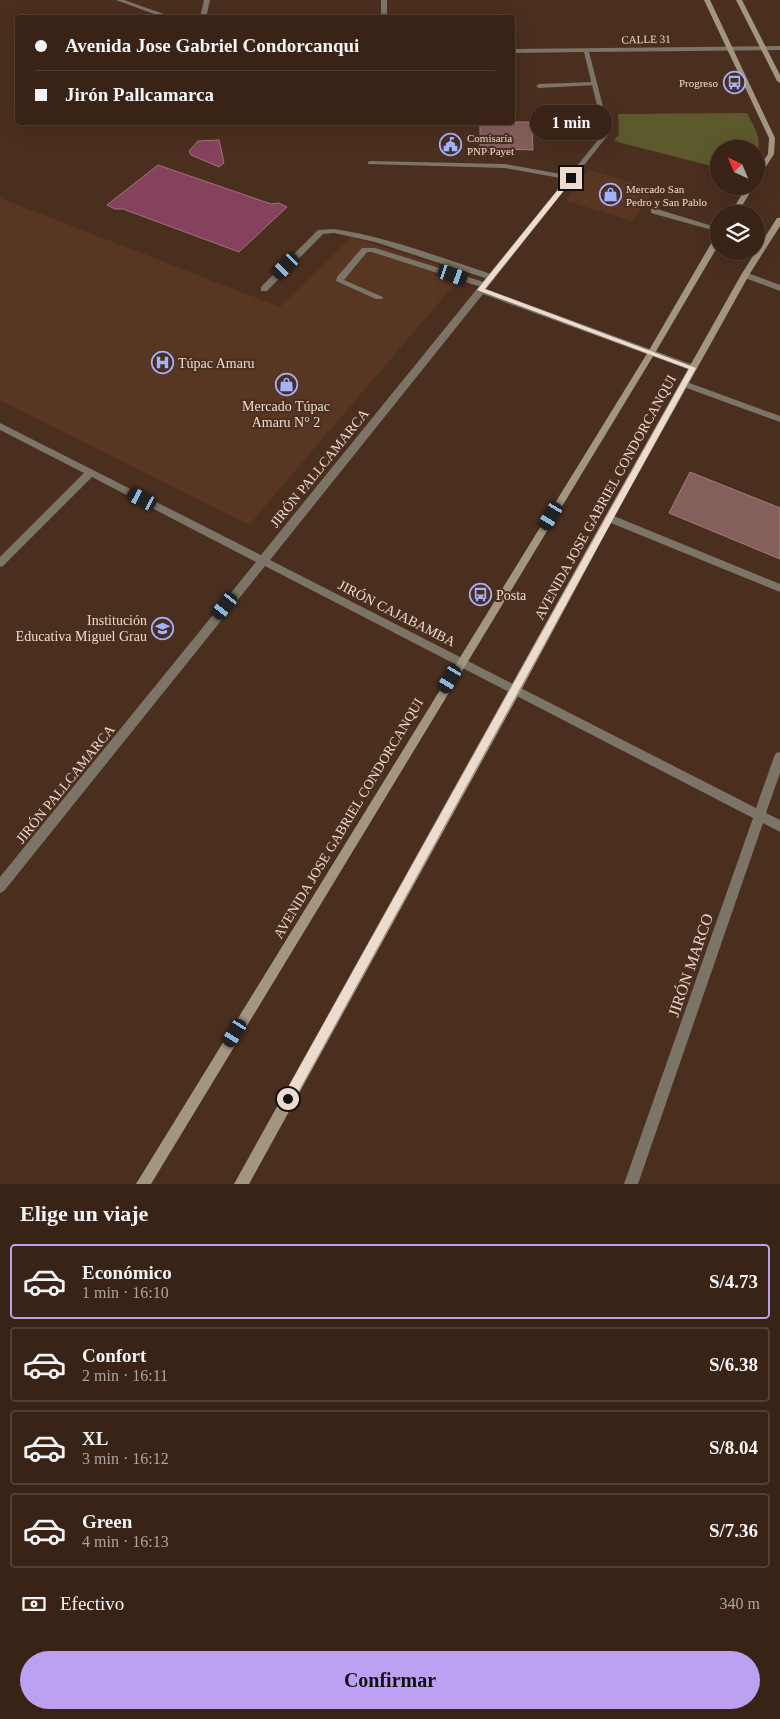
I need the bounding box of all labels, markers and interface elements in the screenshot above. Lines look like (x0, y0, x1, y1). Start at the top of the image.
street label: CALLE 31 (621, 33, 671, 45)
text: Avenida Jose Gabriel Condorcanqui (65, 35, 359, 56)
bus stop icon: Progreso (722, 71, 746, 95)
place label: Progreso (679, 77, 718, 89)
text: Jirón Pallcamarca (65, 84, 214, 105)
callout: 1 min (530, 106, 612, 140)
text: 1 min (552, 114, 590, 131)
public building icon: Comisaría PNP Payet (439, 132, 463, 156)
place label: Comisaría PNP Payet (467, 132, 514, 157)
north arrow (710, 140, 765, 195)
map controls (710, 140, 765, 260)
route end (560, 167, 582, 189)
shop icon: Mercado San Pedro y San Pablo (598, 183, 622, 207)
place label: Mercado San Pedro y San Pablo (626, 183, 707, 208)
button: layers (710, 205, 765, 260)
car (270, 250, 301, 282)
car (436, 263, 469, 287)
hospital icon: Túpac Amaru (150, 351, 174, 375)
place label: Túpac Amaru (178, 356, 255, 371)
shop icon: Mercado Túpac Amaru N° 2 (274, 372, 298, 396)
street label: AVENIDA JOSE GABRIEL CONDORCANQUI (532, 372, 679, 622)
place label: Mercado Túpac Amaru N° 2 (242, 399, 330, 430)
street label: JIRÓN PALLCAMARCA (266, 405, 372, 530)
car (125, 486, 158, 512)
car (536, 499, 565, 533)
street label: JIRÓN CAJABAMBA (336, 576, 459, 650)
bus stop icon: Posta (468, 583, 492, 607)
place label: Posta (496, 588, 527, 603)
car (209, 590, 240, 622)
place label: Institución Educativa Miguel Grau (16, 613, 147, 644)
school or university icon: Institución Educativa Miguel Grau (151, 616, 175, 640)
car (435, 662, 464, 696)
street label: AVENIDA JOSE GABRIEL CONDORCANQUI (271, 695, 426, 941)
street label: JIRÓN PALLCAMARCA (12, 721, 118, 846)
street label: JIRÓN MARCO (664, 911, 716, 1019)
car (220, 1016, 249, 1050)
route start (277, 1088, 299, 1110)
text: Elige un viaje (20, 1201, 148, 1226)
icon: car (22, 1259, 67, 1304)
text: Económico (82, 1262, 172, 1283)
text: S/4.73 (709, 1271, 758, 1292)
text: 1 min · 16:10 (82, 1284, 169, 1301)
icon: car (22, 1342, 67, 1387)
text: Confort (82, 1345, 146, 1366)
text: S/6.38 (709, 1354, 758, 1375)
text: 2 min · 16:11 (82, 1367, 168, 1384)
icon: car (22, 1425, 67, 1470)
text: XL (82, 1428, 108, 1449)
text: S/8.04 (709, 1437, 758, 1458)
text: 3 min · 16:12 (82, 1450, 169, 1467)
icon: car (22, 1508, 67, 1553)
text: Green (82, 1511, 132, 1532)
text: S/7.36 (709, 1520, 758, 1541)
text: 4 min · 16:13 (82, 1533, 169, 1550)
icon: cash (20, 1590, 48, 1618)
text: Efectivo (60, 1593, 124, 1614)
text: 340 m (720, 1595, 760, 1612)
button: Confirmar (20, 1651, 760, 1709)

